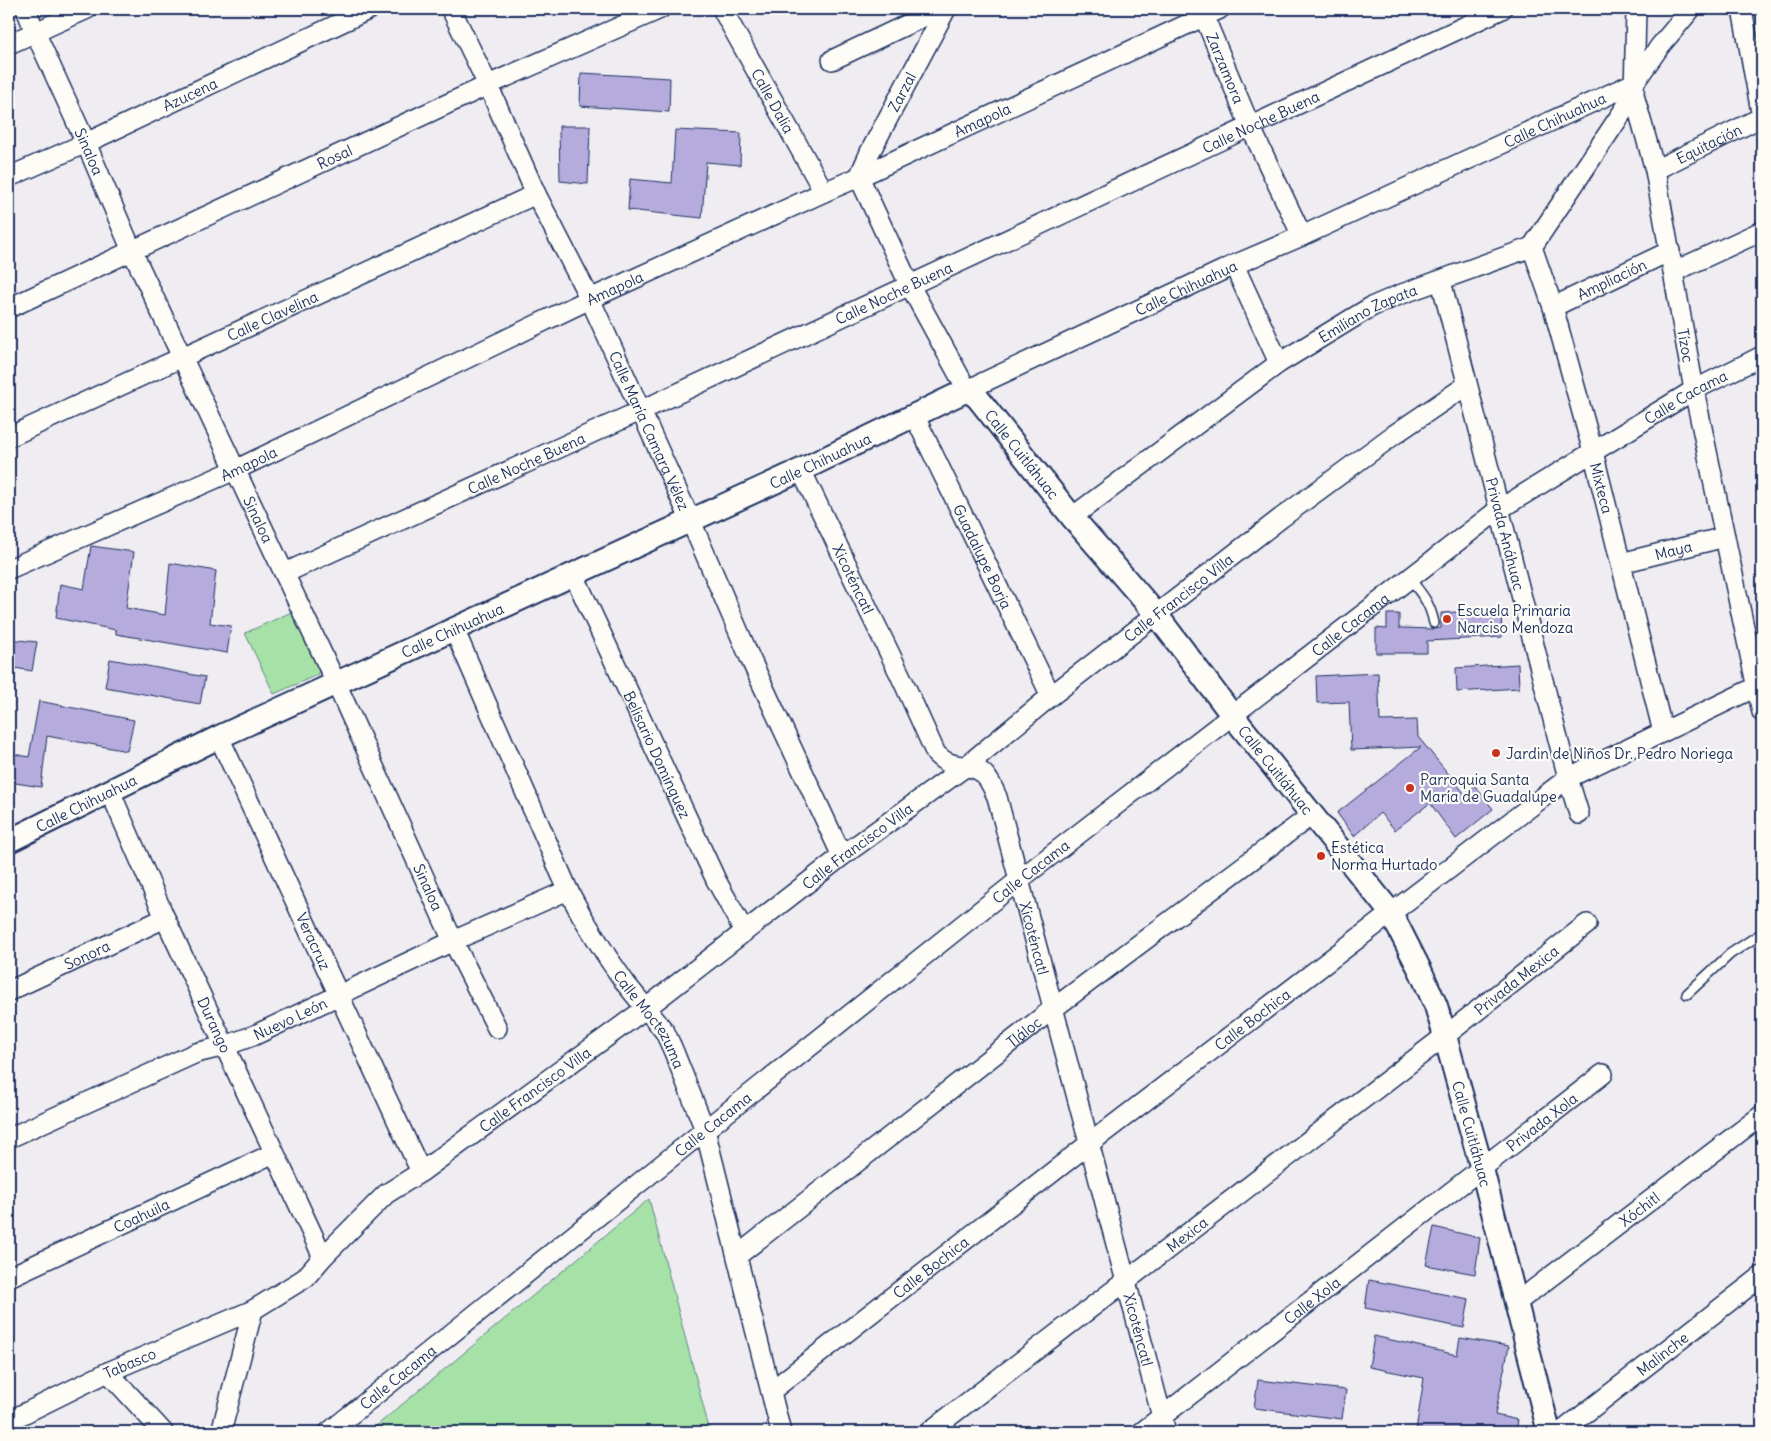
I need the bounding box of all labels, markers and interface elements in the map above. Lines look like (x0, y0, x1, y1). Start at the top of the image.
street label: Zarzamora (1203, 30, 1249, 107)
street label: Calle Dalia (747, 65, 799, 137)
street label: Zarzal (884, 69, 920, 115)
street label: Azucena (159, 73, 221, 115)
street label: Calle Noche Buena (1199, 86, 1323, 157)
street label: Calle Chihuahua (1500, 88, 1609, 151)
street label: Amapola (951, 98, 1014, 141)
street label: Equitación (1673, 119, 1745, 168)
street label: Sinaloa (71, 125, 108, 178)
street label: Rosal (314, 140, 355, 173)
street label: Ampliación (1574, 254, 1650, 304)
street label: Calle Chihuahua (1132, 255, 1240, 319)
street label: Calle Noche Buena (832, 257, 956, 328)
street label: Amapola (583, 266, 647, 309)
street label: Emiliano Zapata (1315, 280, 1420, 346)
street label: Calle Clavelina (224, 286, 321, 345)
street label: Tízoc (1674, 327, 1699, 364)
street label: Calle María Camara Vélez (605, 348, 694, 513)
street label: Calle Cacama (1640, 365, 1731, 428)
street label: Calle Cuitláhuac (981, 405, 1064, 503)
street label: Calle Noche Buena (464, 428, 588, 498)
street label: Calle Chihuahua (766, 428, 874, 493)
street label: Amapola (218, 442, 280, 485)
street label: Mixteca (1586, 460, 1618, 516)
street label: Privada Anáhuac (1482, 476, 1529, 593)
street label: Sinaloa (240, 493, 278, 546)
street label: Guadalupe Borja (949, 501, 1017, 612)
street label: Maya (1653, 536, 1694, 564)
street label: Xicoténcatl (829, 541, 878, 617)
street label: Calle Francisco Villa (1120, 549, 1237, 646)
street label: Calle Cacama (1308, 588, 1393, 660)
street label: Calle Chihuahua (398, 598, 507, 662)
place label: Escuela Primaria Narciso Mendoza (1457, 601, 1574, 637)
marker: Escuela Primaria Narciso Mendoza (1441, 613, 1453, 625)
street label: Belisario Domínguez (620, 688, 695, 821)
street label: Calle Cuitláhuac (1234, 721, 1318, 818)
place label: Jardin de Niños Dr. Pedro Noriega (1506, 744, 1734, 763)
marker: Jardin de Niños Dr. Pedro Noriega (1490, 747, 1502, 759)
street label: Calle Chihuahua (32, 770, 140, 836)
place label: Parroquia Santa María de Guadalupe (1420, 770, 1557, 806)
marker: Parroquia Santa María de Guadalupe (1404, 782, 1416, 794)
street label: Calle Francisco Villa (798, 798, 917, 893)
street label: Calle Cacama (988, 835, 1073, 907)
place label: Estética Norma Hurtado (1331, 838, 1438, 874)
marker: Estética Norma Hurtado (1315, 850, 1327, 862)
street label: Sinaloa (410, 861, 448, 914)
street label: Xicoténcatl (1016, 899, 1053, 977)
street label: Veracruz (292, 909, 335, 973)
street label: Sonora (61, 935, 113, 973)
street label: Privada Mexica (1470, 941, 1562, 1019)
street label: Calle Moctezuma (610, 966, 689, 1071)
street label: Calle Bochica (1210, 984, 1294, 1054)
street label: Nuevo León (250, 993, 330, 1044)
street label: Durango (194, 994, 236, 1056)
street label: Tláloc (1002, 1012, 1045, 1051)
street label: Calle Francisco Villa (475, 1042, 595, 1136)
street label: Calle Cuitláhuac (1448, 1079, 1496, 1189)
street label: Calle Cacama (670, 1087, 755, 1160)
street label: Privada Xola (1502, 1088, 1581, 1155)
street label: Xóchitl (1615, 1187, 1663, 1230)
street label: Coahuila (110, 1194, 173, 1236)
street label: Mexica (1162, 1212, 1212, 1256)
street label: Calle Bochica (889, 1231, 972, 1302)
street label: Calle Xola (1280, 1272, 1344, 1328)
street label: Xicoténcatl (1120, 1291, 1158, 1368)
street label: Malinche (1632, 1327, 1692, 1380)
street label: Calle Cacama (355, 1340, 440, 1413)
street label: Tabasco (100, 1343, 159, 1382)

